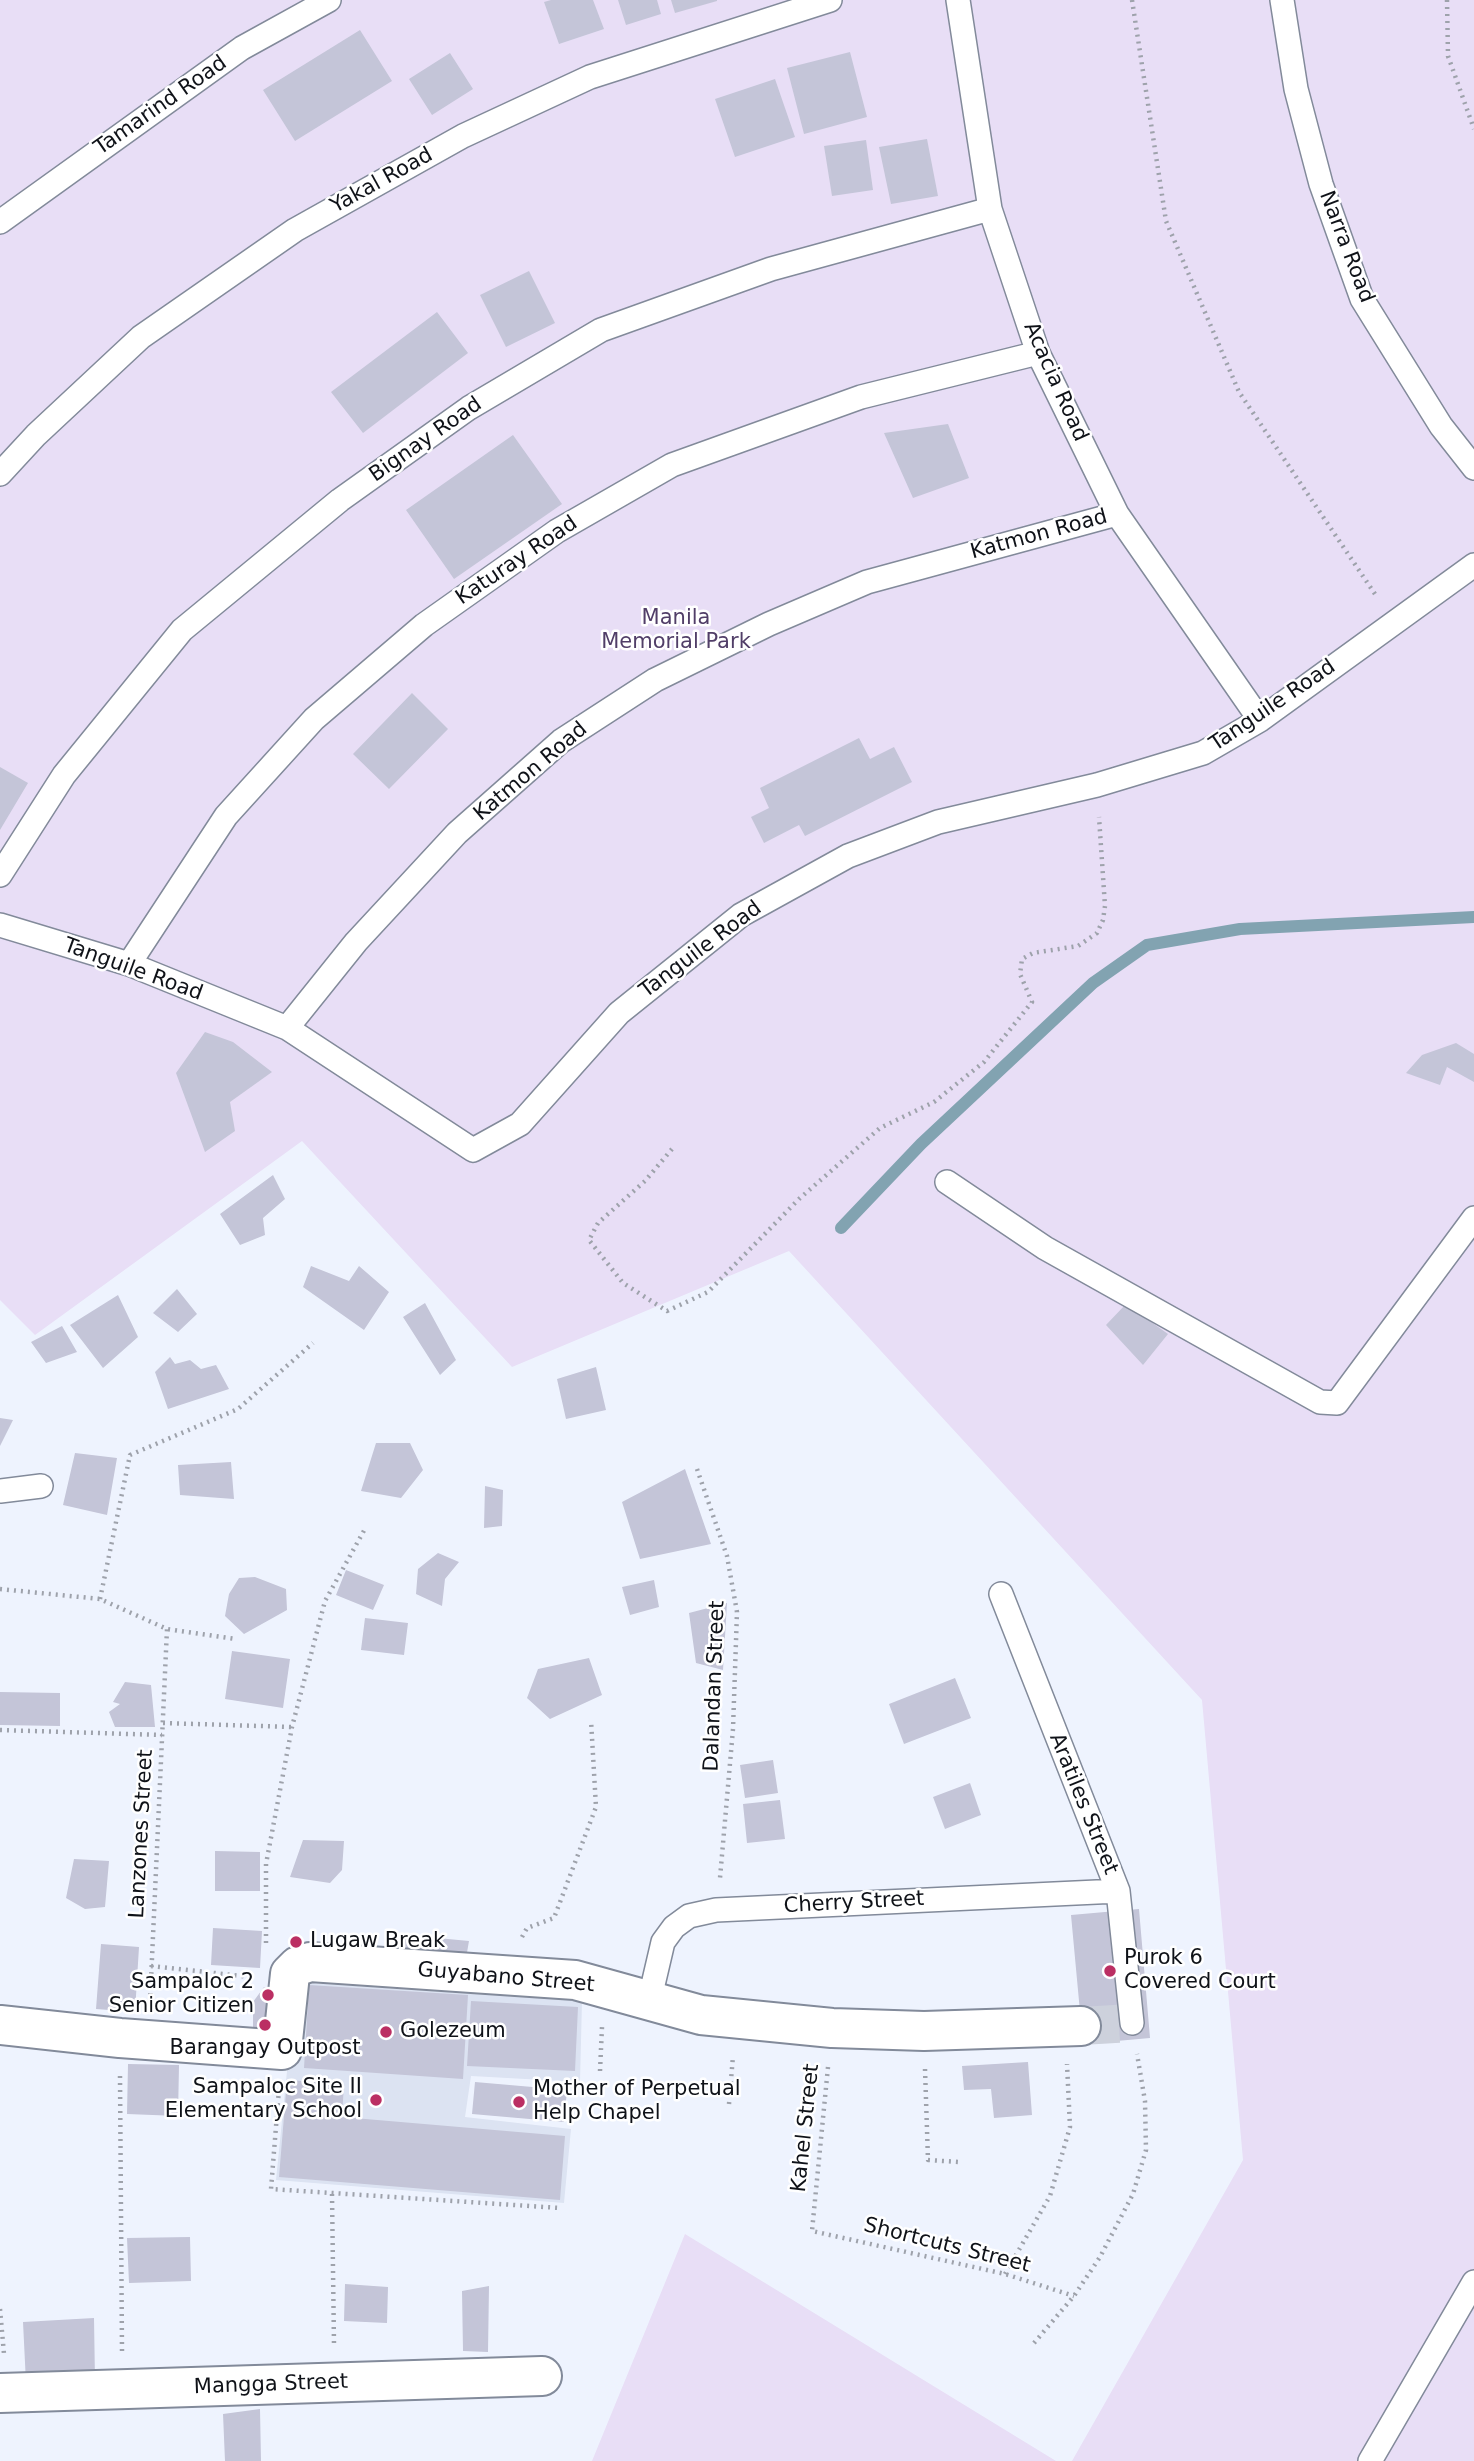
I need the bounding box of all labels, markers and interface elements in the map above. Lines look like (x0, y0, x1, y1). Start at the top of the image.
street label: Tamarind Road (90, 51, 232, 161)
street label: Yakal Road (327, 143, 437, 219)
street label: Narra Road (1313, 188, 1379, 306)
street label: Acacia Road (1017, 318, 1093, 446)
street label: Bignay Road (365, 392, 487, 488)
street label: Katmon Road (968, 505, 1110, 565)
street label: Katuray Road (451, 511, 583, 611)
park label: Manila Memorial Park (601, 606, 751, 656)
street label: Tanguile Road (1205, 655, 1341, 757)
street label: Katmon Road (469, 717, 593, 827)
street label: Tanguile Road (635, 896, 767, 1004)
street label: Tanguile Road (60, 933, 206, 1007)
street label: Dalandan Street (699, 1600, 731, 1772)
street label: Aratiles Street (1043, 1730, 1123, 1878)
street label: Lanzones Street (125, 1749, 159, 1919)
street label: Cherry Street (783, 1887, 925, 1919)
place label: Lugaw Break (310, 1929, 445, 1955)
marker: Lugaw Break (288, 1934, 304, 1950)
place label: Purok 6 Covered Court (1124, 1946, 1276, 1996)
street label: Guyabano Street (416, 1958, 596, 1998)
marker: Purok 6 Covered Court (1102, 1963, 1118, 1979)
place label: Sampaloc 2 Senior Citizen (109, 1970, 254, 2020)
marker: Sampaloc 2 Senior Citizen (260, 1987, 276, 2003)
marker: Barangay Outpost (257, 2017, 273, 2033)
place label: Golezeum (400, 2019, 506, 2045)
marker: Golezeum (378, 2024, 394, 2040)
place label: Barangay Outpost (170, 2036, 360, 2062)
street label: Kahel Street (787, 2063, 825, 2193)
place label: Sampaloc Site II Elementary School (165, 2075, 362, 2125)
place label: Mother of Perpetual Help Chapel (533, 2077, 741, 2127)
marker: Sampaloc Site II Elementary School (368, 2092, 384, 2108)
marker: Mother of Perpetual Help Chapel (511, 2094, 527, 2110)
street label: Shortcuts Street (861, 2213, 1033, 2279)
street label: Mangga Street (193, 2370, 349, 2400)

